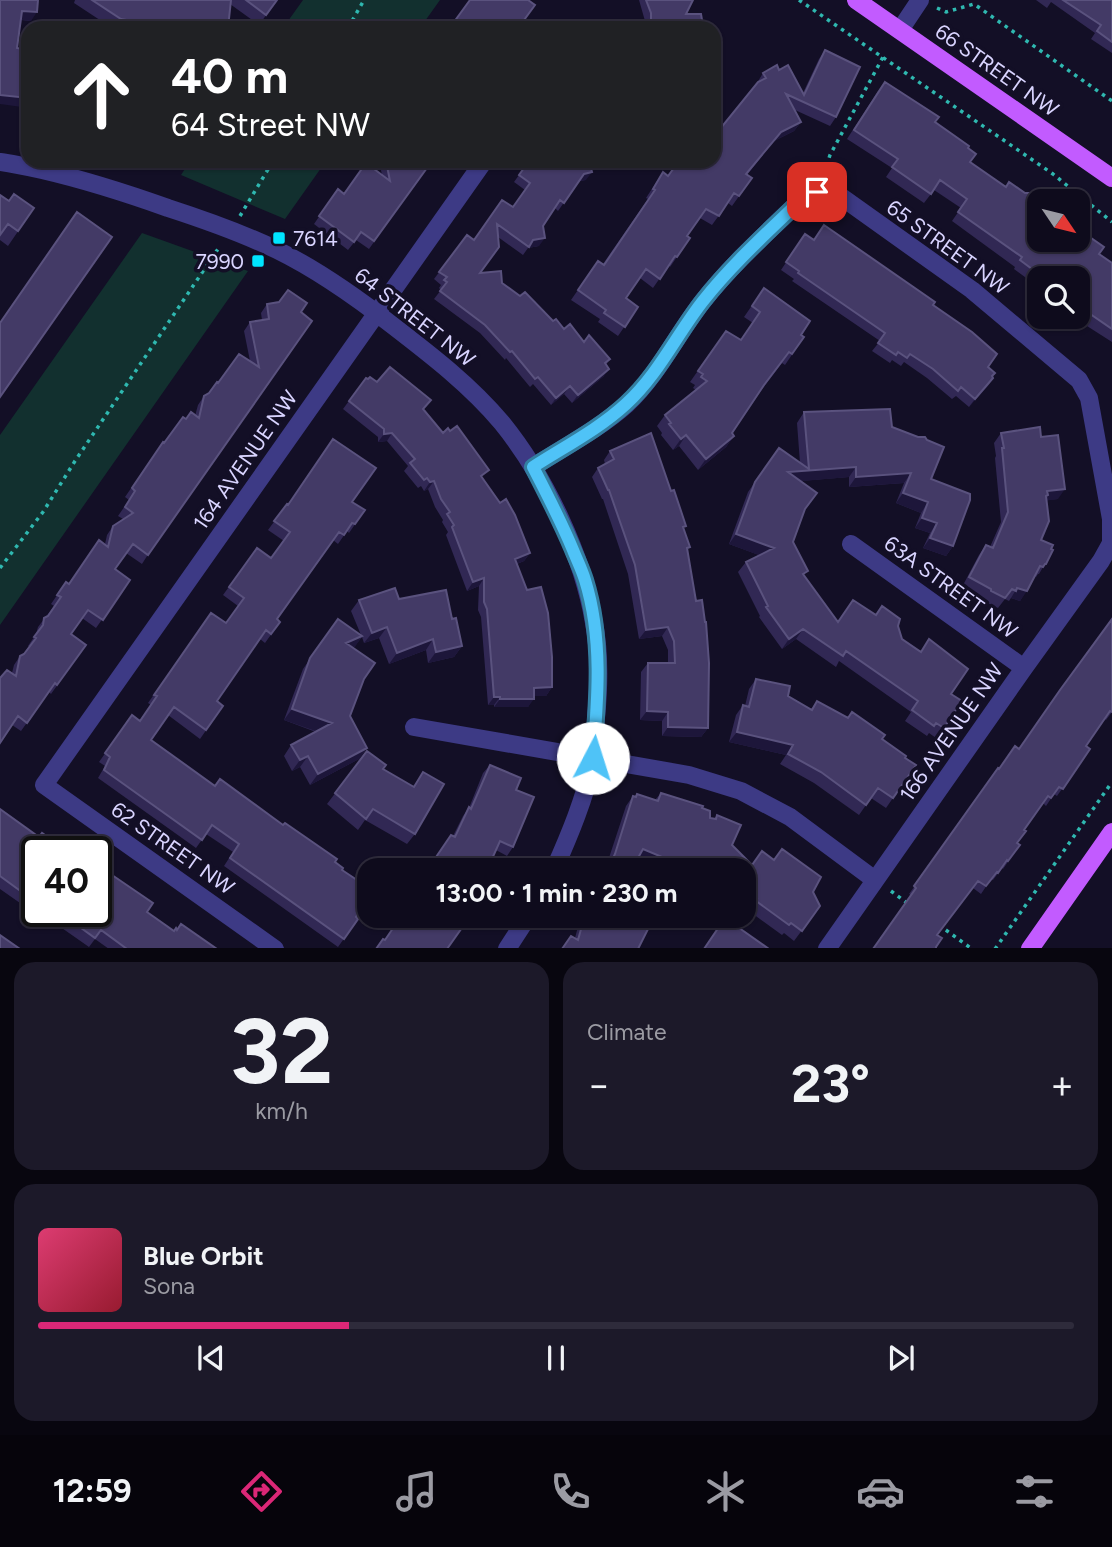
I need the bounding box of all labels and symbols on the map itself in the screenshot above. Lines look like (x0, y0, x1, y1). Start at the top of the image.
street label: 66 STREET NW (931, 18, 1063, 122)
pin (787, 162, 847, 222)
north arrow (1027, 189, 1090, 252)
street label: 65 STREET NW (882, 194, 1014, 300)
place label: 7614 (293, 226, 338, 251)
marker: 7614 (271, 230, 287, 246)
place label: 7990 (195, 249, 244, 274)
marker: 7990 (250, 253, 266, 269)
street label: 64 STREET NW (350, 262, 480, 372)
street label: 164 AVENUE NW (188, 386, 302, 534)
street label: 63A STREET NW (880, 530, 1022, 644)
street label: 166 AVENUE NW (894, 658, 1008, 806)
position arrow (556, 721, 630, 795)
street label: 62 STREET NW (107, 796, 239, 900)
speed limit sign: 40 (21, 836, 112, 927)

